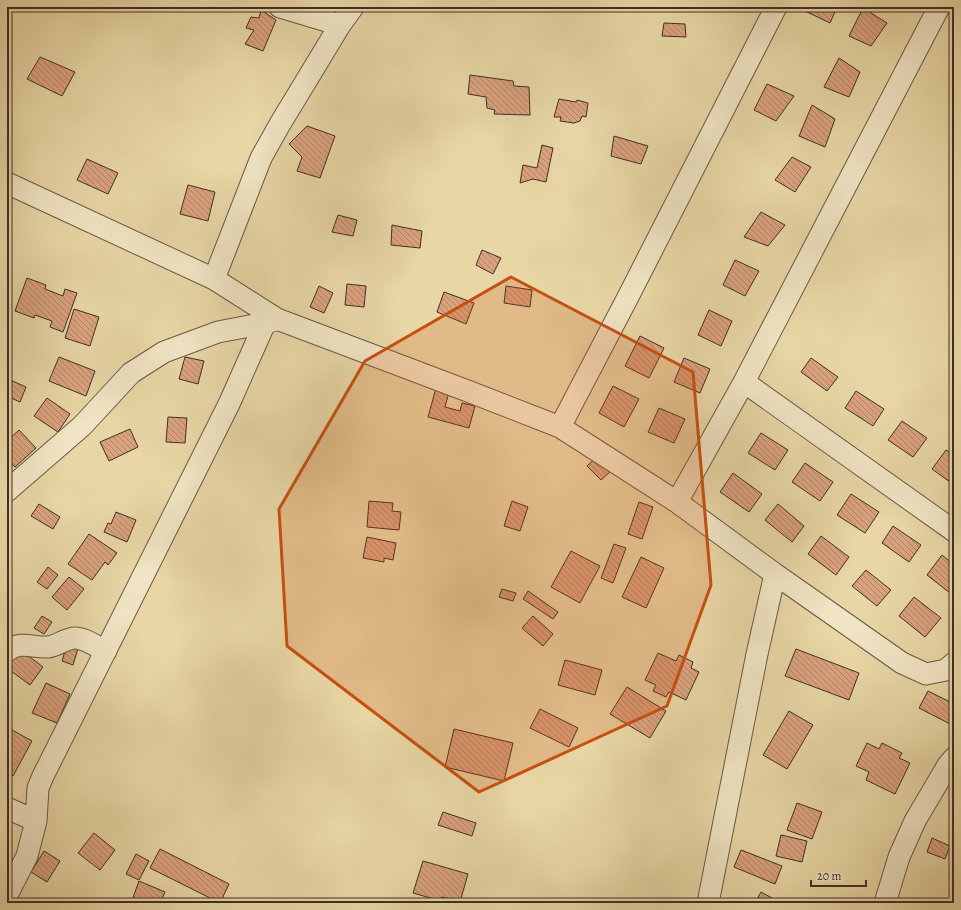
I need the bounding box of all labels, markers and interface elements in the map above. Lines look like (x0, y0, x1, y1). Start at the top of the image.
scale bar (811, 862, 866, 888)
text: 20 m (817, 868, 841, 884)

